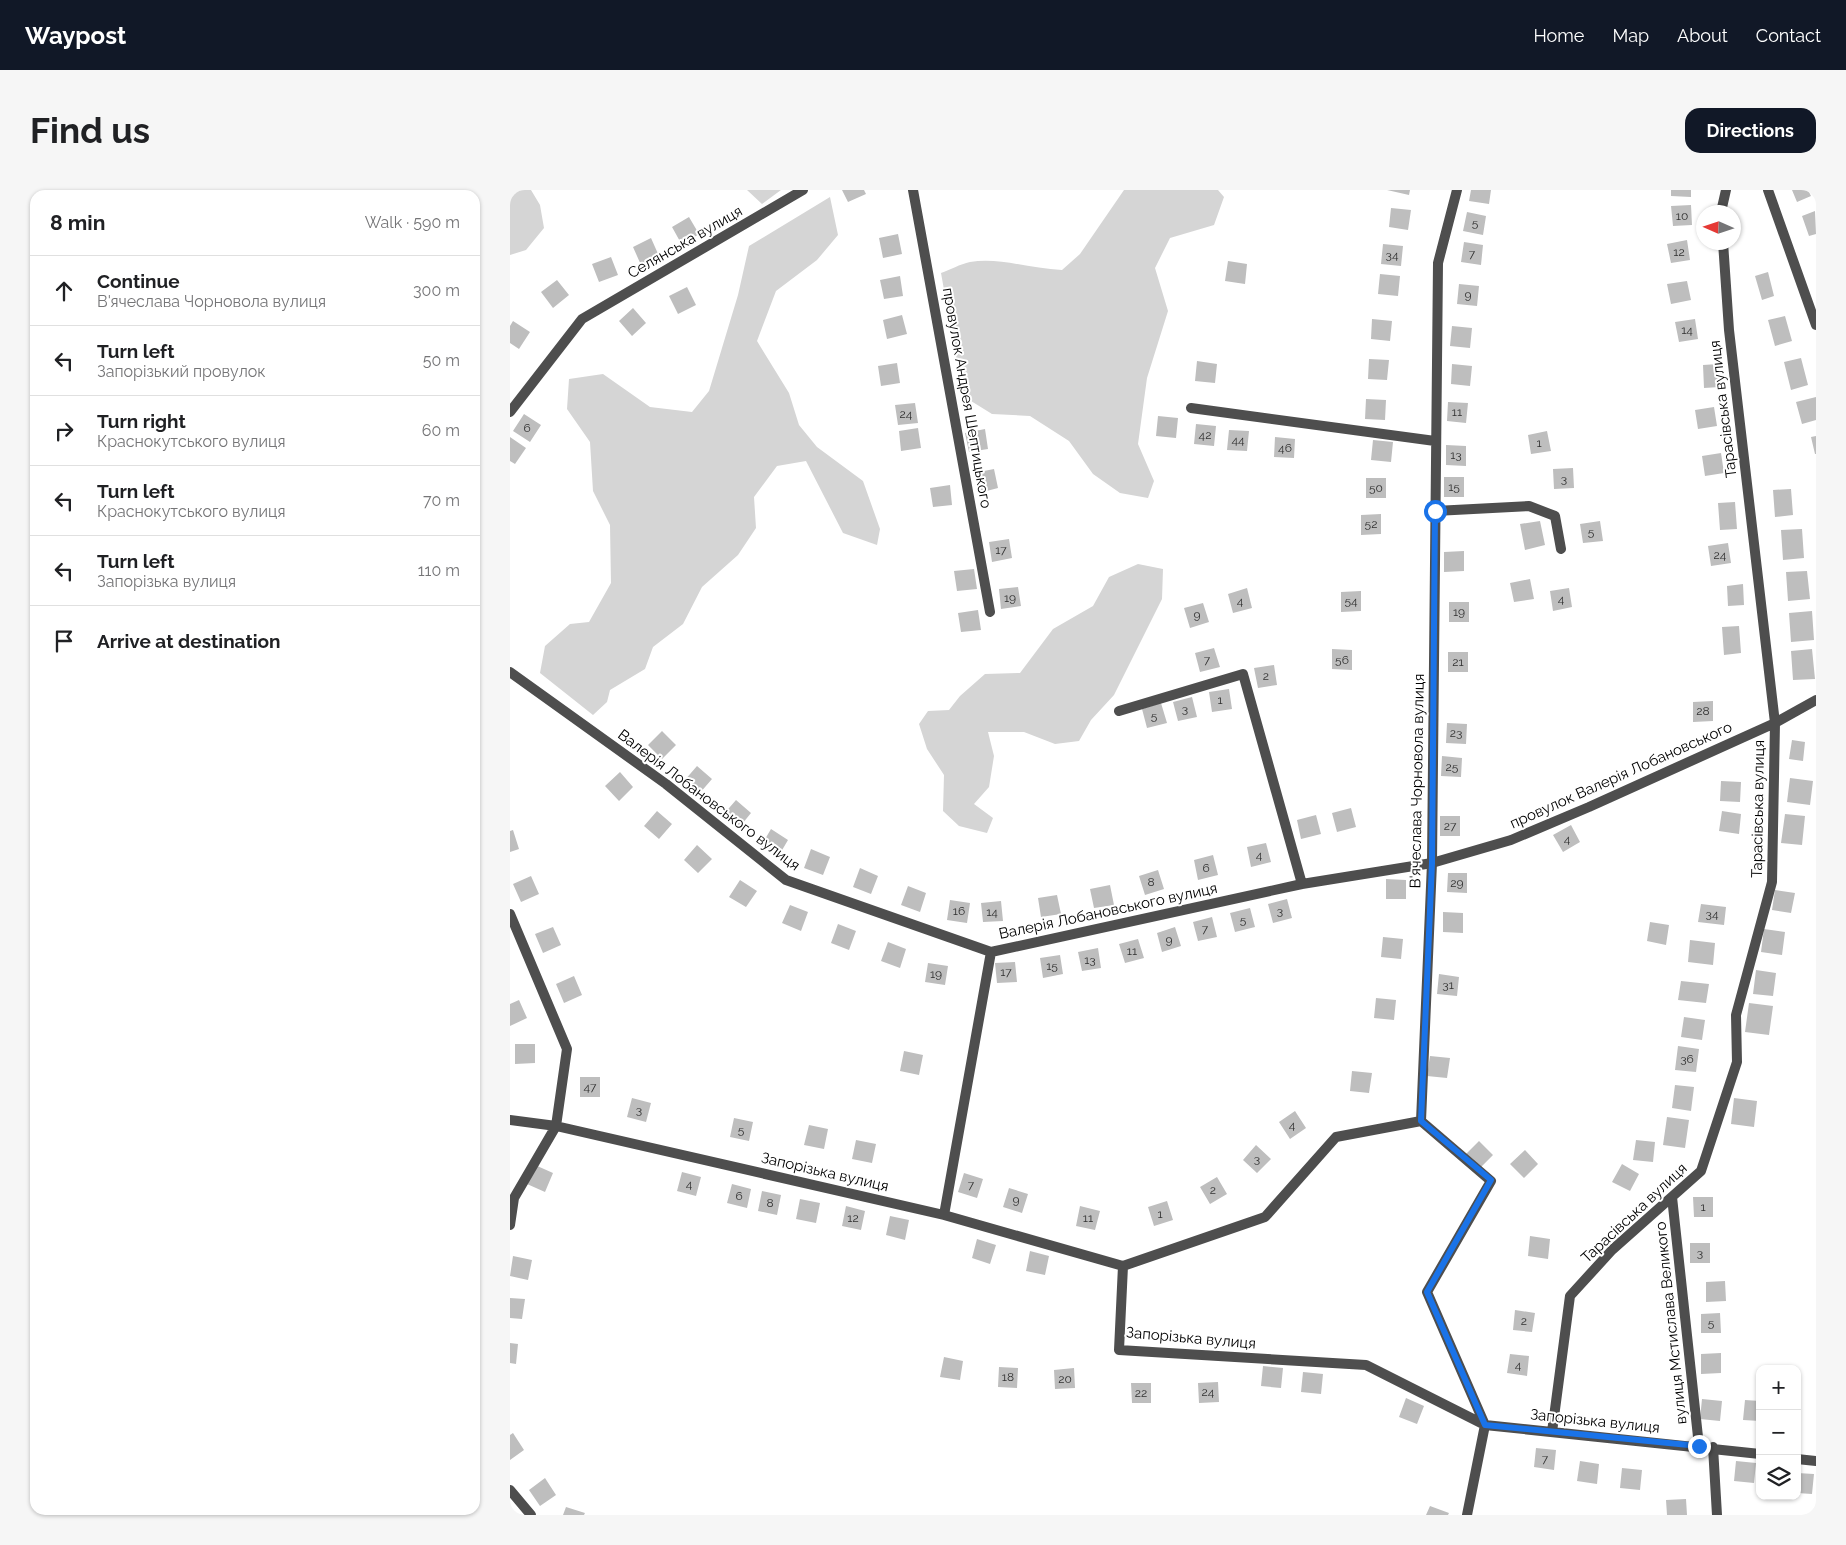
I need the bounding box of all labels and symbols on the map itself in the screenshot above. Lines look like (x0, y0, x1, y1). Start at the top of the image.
street label: Селянська вулиця (624, 202, 746, 282)
north arrow (1696, 205, 1741, 250)
house number: 10 (1676, 209, 1688, 223)
house number: 5 (1472, 216, 1479, 230)
house number: 12 (1673, 245, 1685, 259)
house number: 7 (1469, 247, 1476, 261)
house number: 34 (1386, 248, 1399, 262)
street label: провулок Андрея Шептицького (939, 286, 995, 510)
house number: 9 (1464, 288, 1472, 302)
house number: 14 (1681, 323, 1693, 337)
street label: Тарасівська вулиця (1706, 339, 1740, 479)
house number: 11 (1452, 405, 1462, 419)
house number: 24 (900, 407, 913, 421)
house number: 6 (523, 421, 531, 435)
house number: 42 (1199, 428, 1211, 442)
house number: 44 (1231, 433, 1245, 447)
house number: 1 (1536, 436, 1542, 450)
house number: 46 (1278, 441, 1292, 455)
house number: 13 (1450, 448, 1462, 462)
house number: 3 (1561, 472, 1567, 486)
house number: 15 (1448, 480, 1460, 494)
house number: 50 (1369, 481, 1383, 495)
route start (1424, 500, 1447, 523)
house number: 52 (1365, 517, 1377, 531)
house number: 5 (1588, 525, 1595, 539)
house number: 17 (995, 543, 1007, 557)
house number: 24 (1714, 548, 1727, 562)
house number: 19 (1004, 591, 1016, 605)
house number: 4 (1558, 592, 1565, 606)
house number: 4 (1237, 594, 1244, 608)
house number: 54 (1344, 594, 1358, 608)
house number: 19 (1453, 605, 1465, 619)
house number: 9 (1193, 608, 1201, 622)
house number: 7 (1204, 653, 1211, 667)
house number: 56 (1335, 653, 1349, 667)
house number: 21 (1452, 655, 1464, 669)
house number: 2 (1263, 669, 1269, 683)
street label: В'ячеслава Чорновола вулиця (1406, 674, 1428, 888)
house number: 1 (1217, 693, 1223, 707)
house number: 3 (1182, 702, 1188, 716)
house number: 28 (1696, 704, 1710, 718)
house number: 5 (1151, 709, 1158, 723)
street label: провулок Валерія Лобановського (1507, 718, 1735, 832)
street label: Валерія Лобановського вулиця (614, 726, 804, 874)
house number: 23 (1450, 726, 1462, 740)
street label: Тарасівська вулиця (1748, 740, 1768, 878)
house number: 25 (1446, 760, 1459, 774)
house number: 27 (1444, 819, 1457, 833)
house number: 4 (1564, 832, 1571, 846)
house number: 4 (1256, 848, 1263, 862)
house number: 6 (1202, 861, 1210, 875)
house number: 8 (1147, 875, 1155, 889)
house number: 29 (1450, 876, 1464, 890)
street label: Валерія Лобановського вулиця (997, 879, 1219, 943)
house number: 16 (953, 904, 965, 918)
house number: 3 (1277, 904, 1283, 918)
house number: 14 (986, 905, 998, 919)
house number: 34 (1706, 907, 1719, 921)
house number: 5 (1240, 913, 1247, 927)
house number: 7 (1202, 922, 1209, 936)
house number: 9 (1165, 933, 1173, 947)
house number: 11 (1127, 944, 1137, 958)
house number: 13 (1084, 953, 1096, 967)
house number: 15 (1046, 959, 1058, 973)
house number: 17 (1000, 965, 1012, 979)
house number: 19 (930, 967, 942, 981)
house number: 31 (1442, 978, 1454, 992)
house number: 36 (1680, 1052, 1694, 1066)
house number: 47 (584, 1080, 597, 1094)
house number: 3 (636, 1103, 642, 1117)
house number: 4 (1289, 1118, 1296, 1132)
house number: 5 (738, 1123, 745, 1137)
street label: Запорізька вулиця (759, 1149, 891, 1195)
house number: 3 (1254, 1152, 1260, 1166)
street label: Тарасівська вулиця (1577, 1159, 1691, 1267)
house number: 4 (686, 1177, 693, 1191)
house number: 7 (968, 1178, 975, 1192)
house number: 2 (1210, 1183, 1216, 1197)
house number: 6 (735, 1189, 743, 1203)
house number: 9 (1012, 1193, 1020, 1207)
house number: 8 (766, 1196, 774, 1210)
house number: 1 (1700, 1200, 1706, 1214)
house number: 1 (1157, 1207, 1163, 1221)
house number: 12 (847, 1211, 859, 1225)
house number: 11 (1083, 1211, 1093, 1225)
street label: вулиця Мстислава Великого (1651, 1221, 1691, 1425)
house number: 3 (1697, 1246, 1703, 1260)
house number: 2 (1521, 1314, 1527, 1328)
house number: 5 (1708, 1316, 1715, 1330)
street label: Запорізька вулиця (1125, 1323, 1257, 1353)
house number: 4 (1515, 1358, 1522, 1372)
house number: 18 (1002, 1370, 1014, 1384)
house number: 20 (1058, 1372, 1072, 1386)
house number: 24 (1202, 1385, 1215, 1399)
house number: 22 (1135, 1386, 1147, 1400)
street label: Запорізька вулиця (1529, 1405, 1661, 1437)
route end (1688, 1435, 1711, 1458)
house number: 7 (1542, 1452, 1549, 1466)

